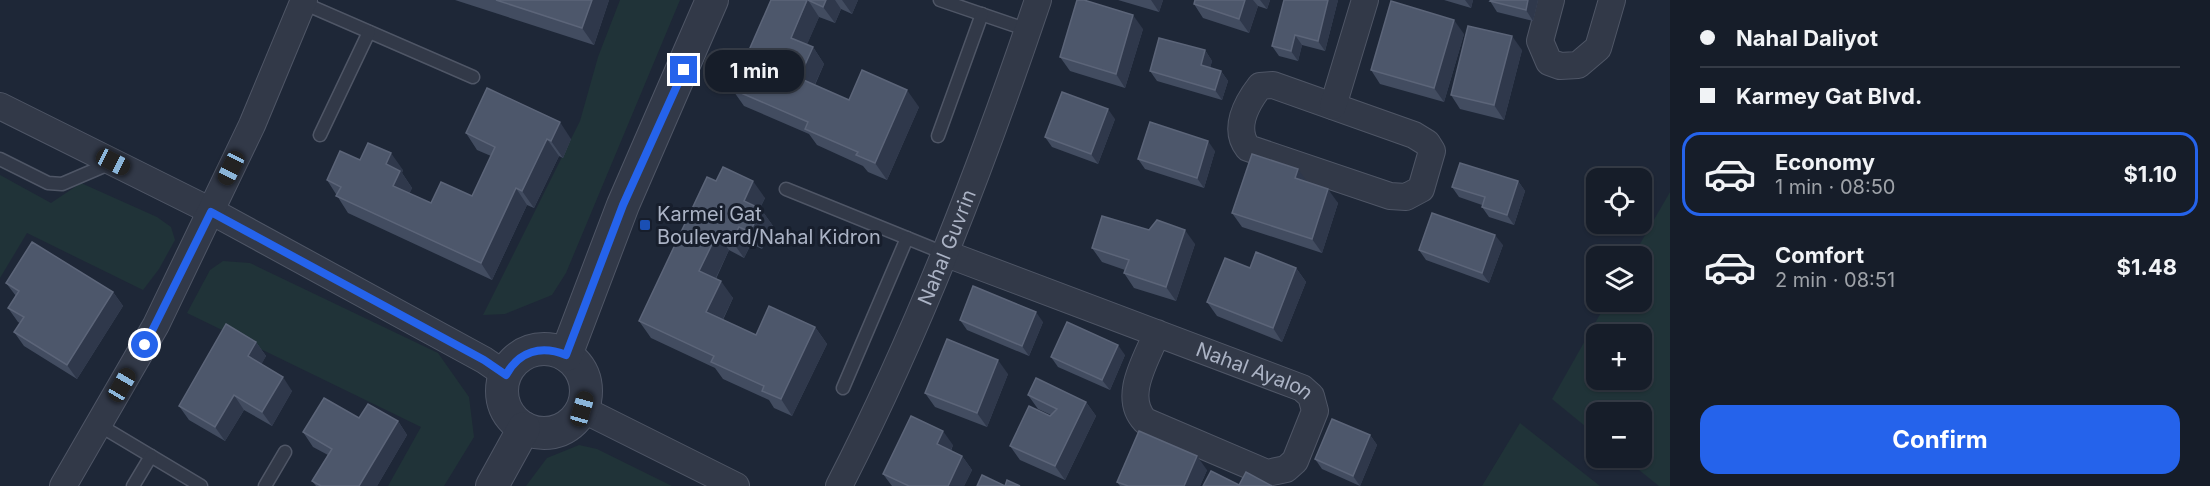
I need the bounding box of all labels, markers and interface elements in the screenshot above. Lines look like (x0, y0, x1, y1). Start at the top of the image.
text: Nahal Daliyot (1736, 25, 1878, 51)
callout: 1 min (705, 49, 804, 91)
route end (670, 56, 697, 83)
text: 1 min (730, 59, 779, 83)
text: Karmey Gat Blvd. (1736, 83, 1922, 109)
car (93, 146, 133, 178)
icon: car (1703, 147, 1757, 201)
car (215, 148, 247, 188)
text: Economy (1775, 149, 1875, 175)
text: $1.10 (2123, 161, 2177, 187)
map controls (1586, 168, 1652, 468)
button: locate (1586, 168, 1652, 234)
text: 1 min · 08:50 (1775, 175, 1895, 199)
street label: Nahal Guvrin (913, 186, 981, 309)
place label: Karmei Gat Boulevard/Nahal Kidron (657, 202, 881, 249)
marker: Karmei Gat Boulevard/Nahal Kidron (638, 218, 652, 232)
icon: car (1703, 240, 1757, 294)
text: Comfort (1775, 242, 1864, 268)
button: layers (1586, 246, 1652, 312)
text: $1.48 (2117, 254, 2177, 280)
text: 2 min · 08:51 (1775, 268, 1895, 292)
button: + (1586, 324, 1652, 390)
route start (131, 331, 158, 358)
street label: Nahal Ayalon (1193, 337, 1318, 404)
car (105, 365, 139, 405)
car (568, 389, 596, 429)
button: − (1586, 402, 1652, 468)
button: Confirm (1700, 405, 2180, 474)

